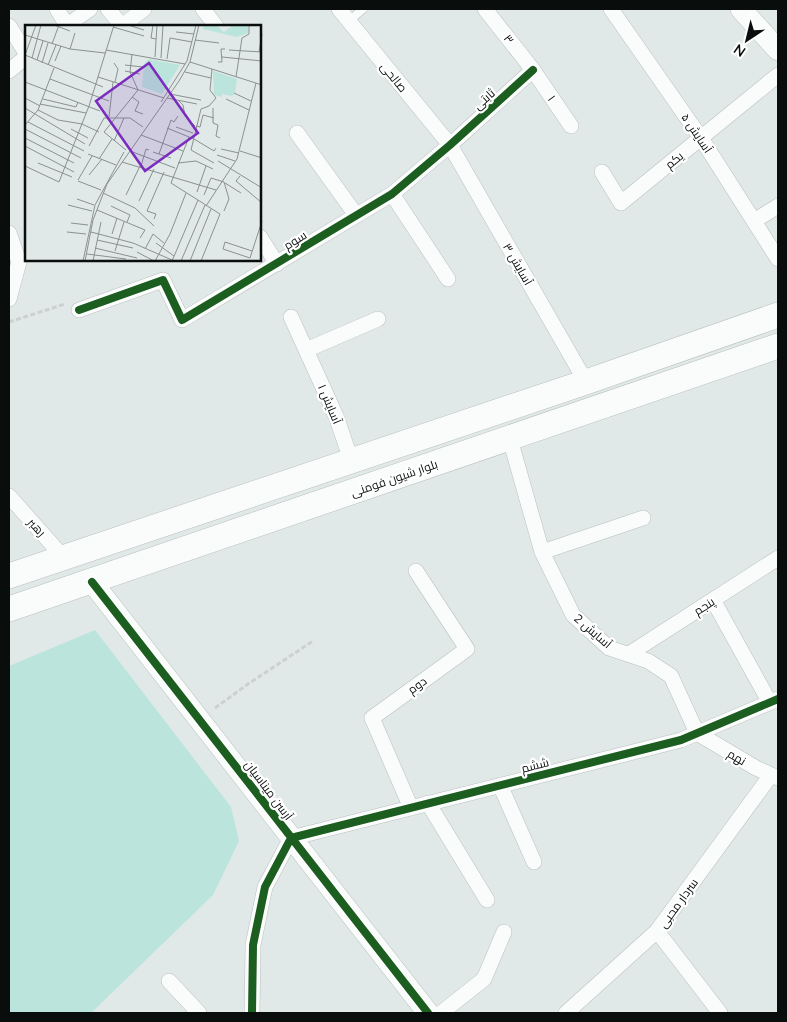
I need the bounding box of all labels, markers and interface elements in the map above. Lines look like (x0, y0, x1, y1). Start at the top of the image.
north arrow (722, 15, 772, 65)
inset map (25, 25, 261, 261)
street label: ۳ (501, 31, 517, 47)
text: N (730, 40, 749, 61)
street label: صالحی (377, 59, 411, 95)
street label: ثابتی (470, 85, 499, 113)
street label: ۱ (545, 92, 559, 104)
street label: آسایش ۵ (678, 110, 716, 156)
street label: یکم (662, 148, 687, 173)
street label: سوم (281, 227, 310, 254)
street label: آسایش ۳ (500, 240, 536, 288)
street label: آسایش ۱ (315, 382, 345, 427)
street label: بلوار شیون فومنی (349, 456, 439, 500)
street label: رهبر (24, 514, 49, 539)
street label: پنجم (691, 593, 719, 620)
street label: آسایش 2 (571, 611, 616, 652)
street label: دوم (405, 673, 430, 698)
street label: نهم (724, 746, 749, 769)
street label: ششم (520, 754, 551, 777)
street label: آرسن میناسیان (242, 757, 297, 823)
street label: سردار محبی (655, 875, 701, 931)

